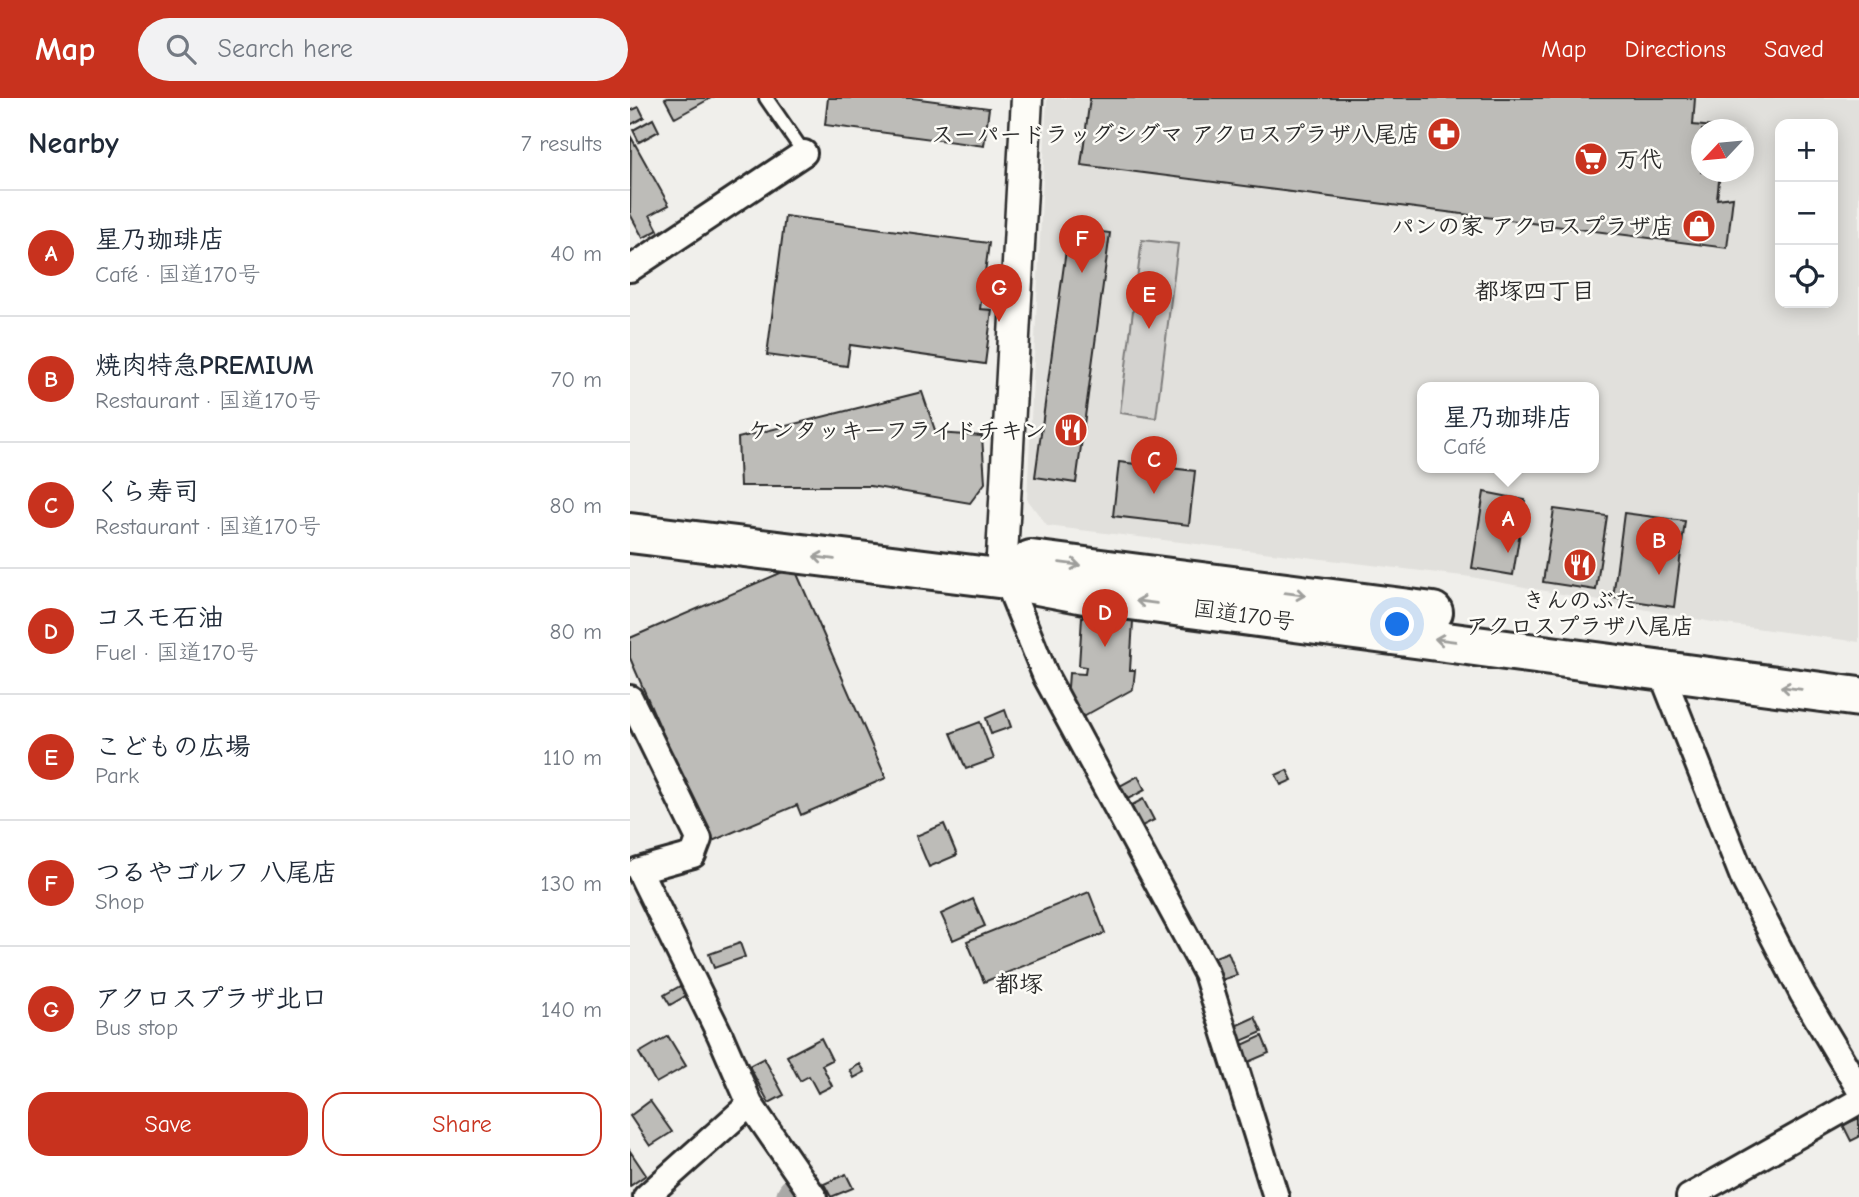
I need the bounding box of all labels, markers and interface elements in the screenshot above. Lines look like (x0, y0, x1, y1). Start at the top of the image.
search box (138, 18, 628, 81)
text: Map (35, 30, 96, 68)
icon: search (162, 30, 200, 68)
text: Search here (218, 34, 353, 64)
text: Map (1541, 35, 1587, 63)
text: Directions (1625, 35, 1726, 63)
text: Saved (1764, 35, 1824, 63)
pharmacy icon: スーパードラッグシグマ アクロスプラザ八尾店 (1425, 115, 1463, 153)
north arrow (1691, 119, 1754, 182)
map controls (1775, 119, 1838, 308)
button: + (1775, 119, 1838, 182)
place label: スーパードラッグシグマ アクロスプラザ八尾店 (931, 121, 1420, 148)
text: Nearby (28, 126, 119, 161)
text: 7 results (521, 130, 602, 157)
supermarket icon: 万代 (1572, 140, 1610, 178)
place label: 万代 (1616, 146, 1662, 173)
button: − (1775, 182, 1838, 245)
shop icon: パンの家 アクロスプラザ店 (1680, 207, 1718, 245)
place label: パンの家 アクロスプラザ店 (1391, 213, 1674, 240)
pin: F (1059, 215, 1105, 273)
text: 星乃珈琲店 (95, 225, 225, 255)
text: A (45, 240, 57, 267)
text: 40 m (550, 240, 602, 267)
button: locate (1775, 245, 1838, 308)
text: Café · 国道170号 (95, 261, 261, 288)
pin: G (976, 264, 1022, 322)
pin: E (1126, 271, 1172, 329)
district label: 都塚四丁目 (1475, 277, 1595, 305)
text: 焼肉特急PREMIUM (95, 351, 314, 381)
text: B (44, 366, 58, 393)
text: 70 m (550, 366, 602, 393)
popup (1417, 382, 1599, 473)
text: Restaurant · 国道170号 (95, 387, 321, 414)
text: 星乃珈琲店 (1443, 403, 1573, 433)
restaurant icon: ケンタッキーフライドチキン (1052, 411, 1090, 449)
place label: ケンタッキーフライドチキン (748, 417, 1046, 444)
text: Café (1443, 433, 1486, 460)
pin: C (1131, 436, 1177, 494)
text: くら寿司 (95, 477, 199, 507)
text: C (44, 492, 58, 519)
text: 80 m (549, 492, 602, 519)
pin: A (1485, 495, 1531, 553)
text: Restaurant · 国道170号 (95, 513, 321, 540)
pin: B (1636, 517, 1682, 575)
restaurant icon: きんのぶた アクロスプラザ八尾店 (1561, 546, 1599, 584)
one-way arrow (813, 551, 836, 564)
one-way arrow (1058, 558, 1081, 571)
place label: きんのぶた アクロスプラザ八尾店 (1466, 587, 1694, 640)
one-way arrow (1283, 588, 1306, 601)
pin: D (1082, 589, 1128, 647)
street label: 国道170号 (1191, 594, 1297, 636)
one-way arrow (1135, 595, 1158, 608)
text: コスモ石油 (95, 603, 224, 633)
your location (1380, 607, 1414, 641)
text: D (44, 618, 58, 645)
text: 80 m (549, 618, 602, 645)
one-way arrow (1434, 634, 1456, 647)
text: Fuel · 国道170号 (95, 639, 259, 666)
one-way arrow (1781, 681, 1803, 694)
text: こどもの広場 (95, 732, 251, 762)
text: E (44, 744, 58, 771)
text: 110 m (543, 744, 602, 771)
text: Park (95, 762, 139, 789)
text: つるやゴルフ 八尾店 (95, 858, 338, 888)
text: F (44, 870, 58, 897)
text: 130 m (541, 870, 602, 897)
text: Shop (95, 888, 144, 915)
district label: 都塚 (995, 970, 1043, 998)
text: アクロスプラザ北口 (95, 984, 327, 1014)
text: G (43, 996, 59, 1023)
text: 140 m (541, 996, 602, 1023)
text: Bus stop (95, 1014, 178, 1041)
button: Save (28, 1092, 308, 1156)
button: Share (322, 1092, 602, 1156)

